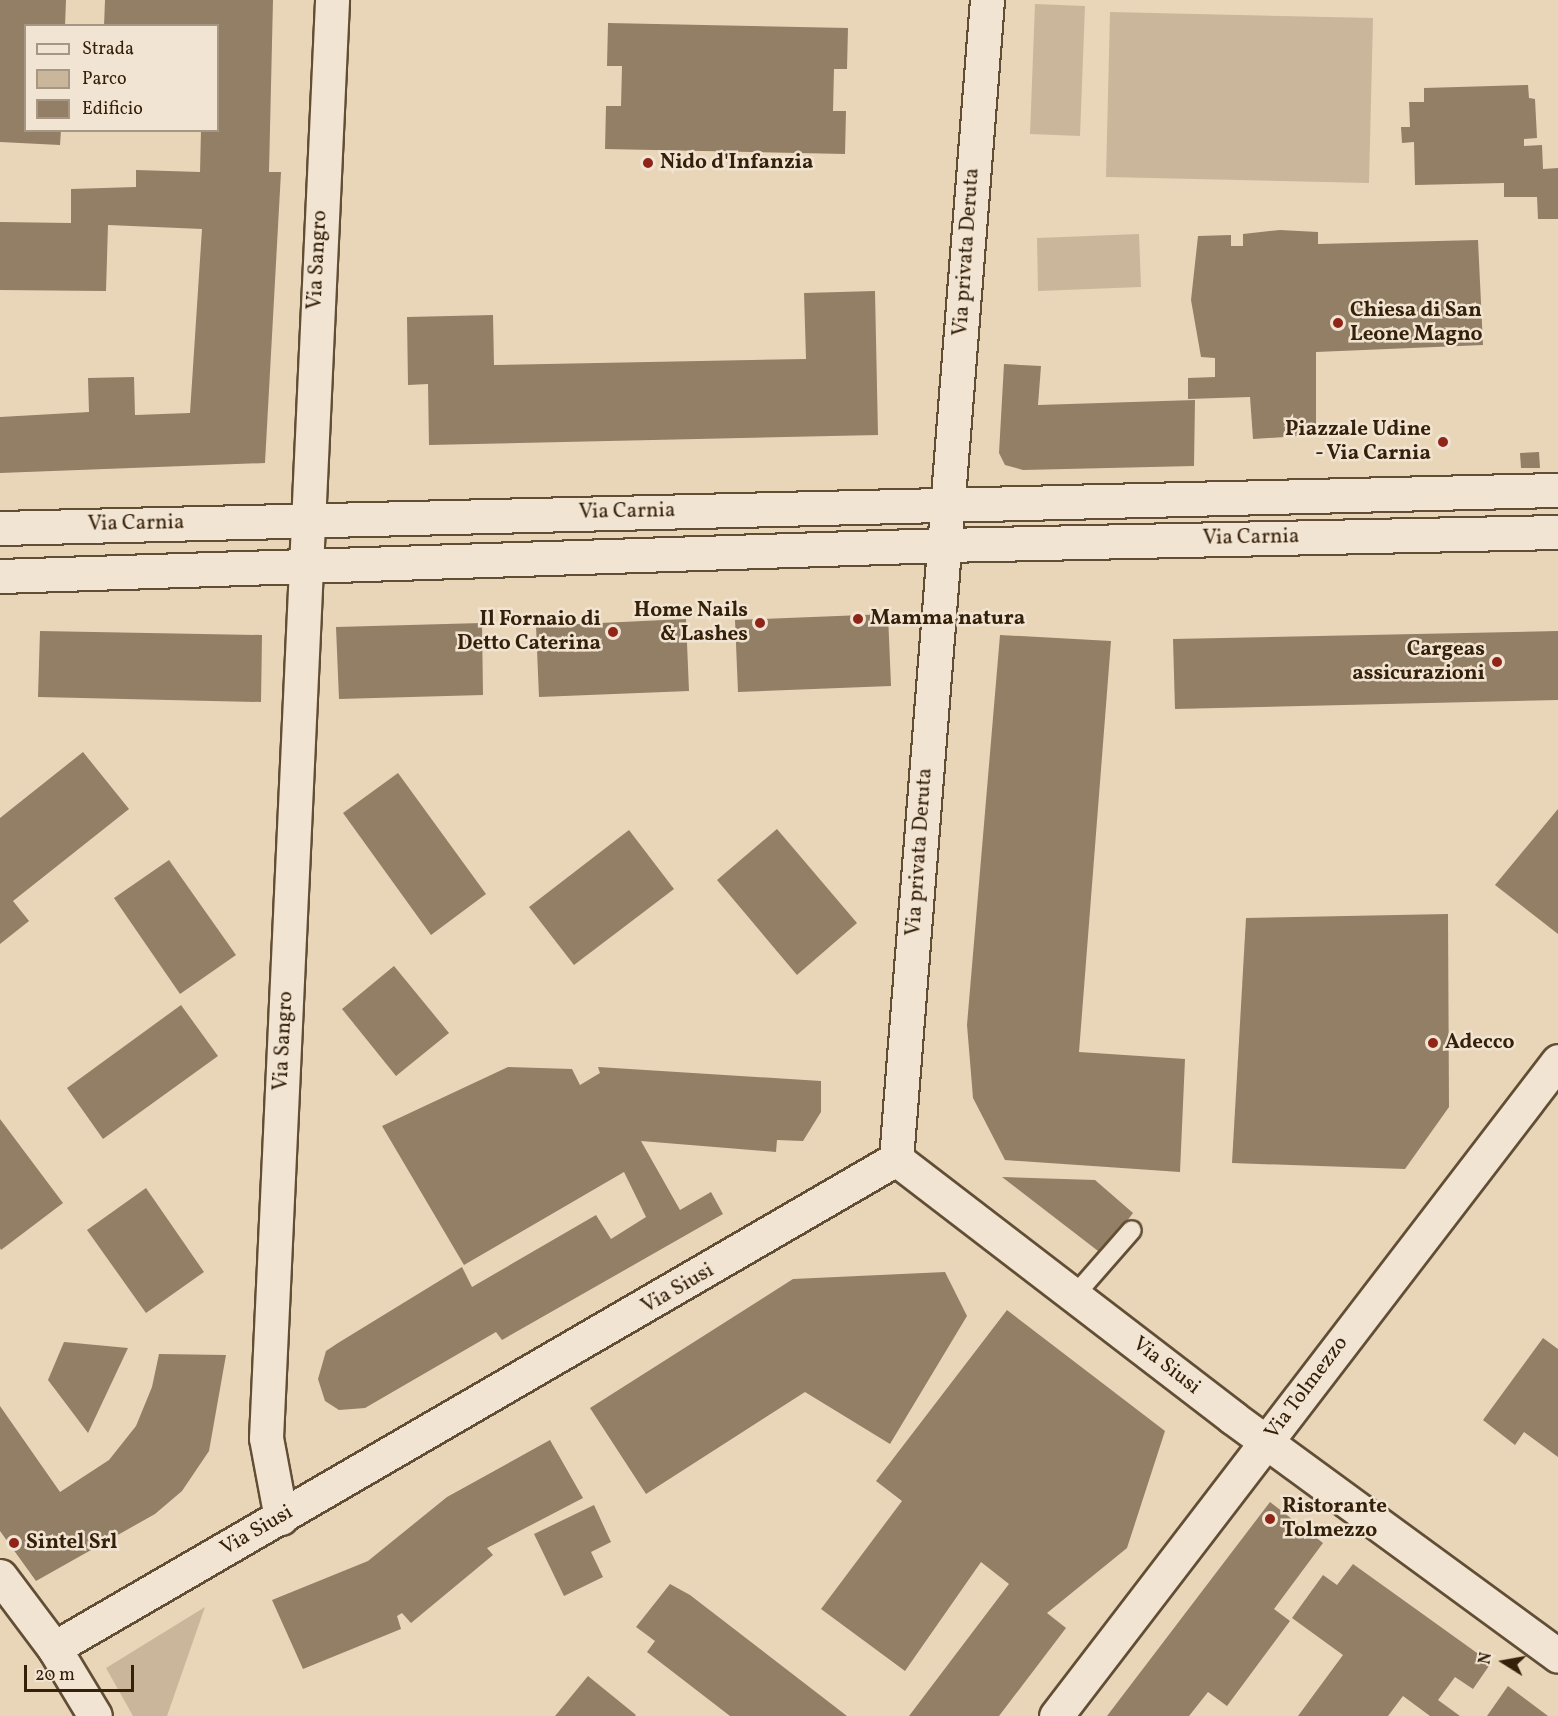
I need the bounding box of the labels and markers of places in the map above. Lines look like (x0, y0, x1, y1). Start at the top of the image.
place label: Nido d'Infanzia (660, 150, 813, 176)
marker: Nido d'Infanzia (641, 156, 655, 170)
place label: Chiesa di San Leone Magno (1350, 298, 1483, 348)
marker: Chiesa di San Leone Magno (1331, 316, 1345, 330)
place label: Piazzale Udine - Via Carnia (1285, 417, 1431, 467)
marker: Piazzale Udine - Via Carnia (1436, 435, 1450, 449)
place label: Home Nails & Lashes (634, 598, 748, 648)
place label: Mamma natura (870, 606, 1025, 632)
place label: Il Fornaio di Detto Caterina (457, 607, 601, 657)
marker: Mamma natura (851, 612, 865, 626)
marker: Home Nails & Lashes (753, 616, 767, 630)
marker: Il Fornaio di Detto Caterina (606, 625, 620, 639)
place label: Cargeas assicurazioni (1352, 637, 1485, 687)
marker: Cargeas assicurazioni (1490, 655, 1504, 669)
place label: Adecco (1445, 1030, 1515, 1056)
marker: Adecco (1426, 1036, 1440, 1050)
place label: Ristorante Tolmezzo (1282, 1494, 1387, 1544)
marker: Ristorante Tolmezzo (1263, 1512, 1277, 1526)
place label: Sintel Srl (26, 1530, 118, 1556)
marker: Sintel Srl (7, 1536, 21, 1550)

